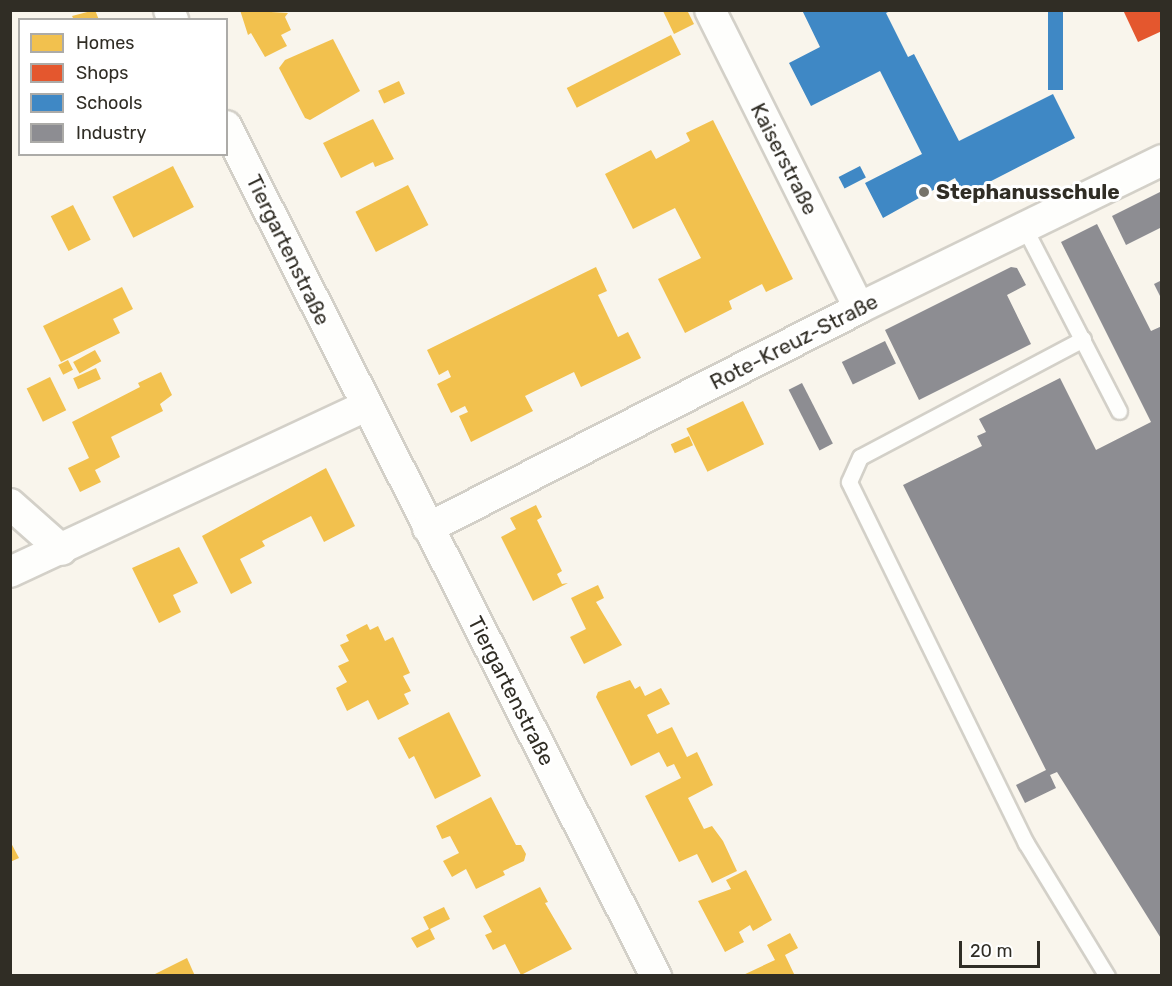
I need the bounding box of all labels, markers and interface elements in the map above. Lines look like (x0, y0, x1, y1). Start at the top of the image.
legend (18, 18, 228, 156)
text: Homes (76, 32, 134, 54)
text: Shops (76, 62, 128, 84)
text: Schools (76, 92, 142, 114)
street label: Kaiserstraße (745, 99, 823, 219)
text: Industry (76, 122, 146, 144)
street label: Tiergartenstraße (241, 171, 335, 329)
place label: Stephanusschule (936, 179, 1120, 205)
marker: Stephanusschule (917, 185, 931, 199)
street label: Rote-Kreuz-Straße (706, 289, 882, 395)
street label: Tiergartenstraße (463, 612, 559, 770)
scale bar (962, 929, 1043, 967)
text: 20 m (970, 940, 1012, 962)

